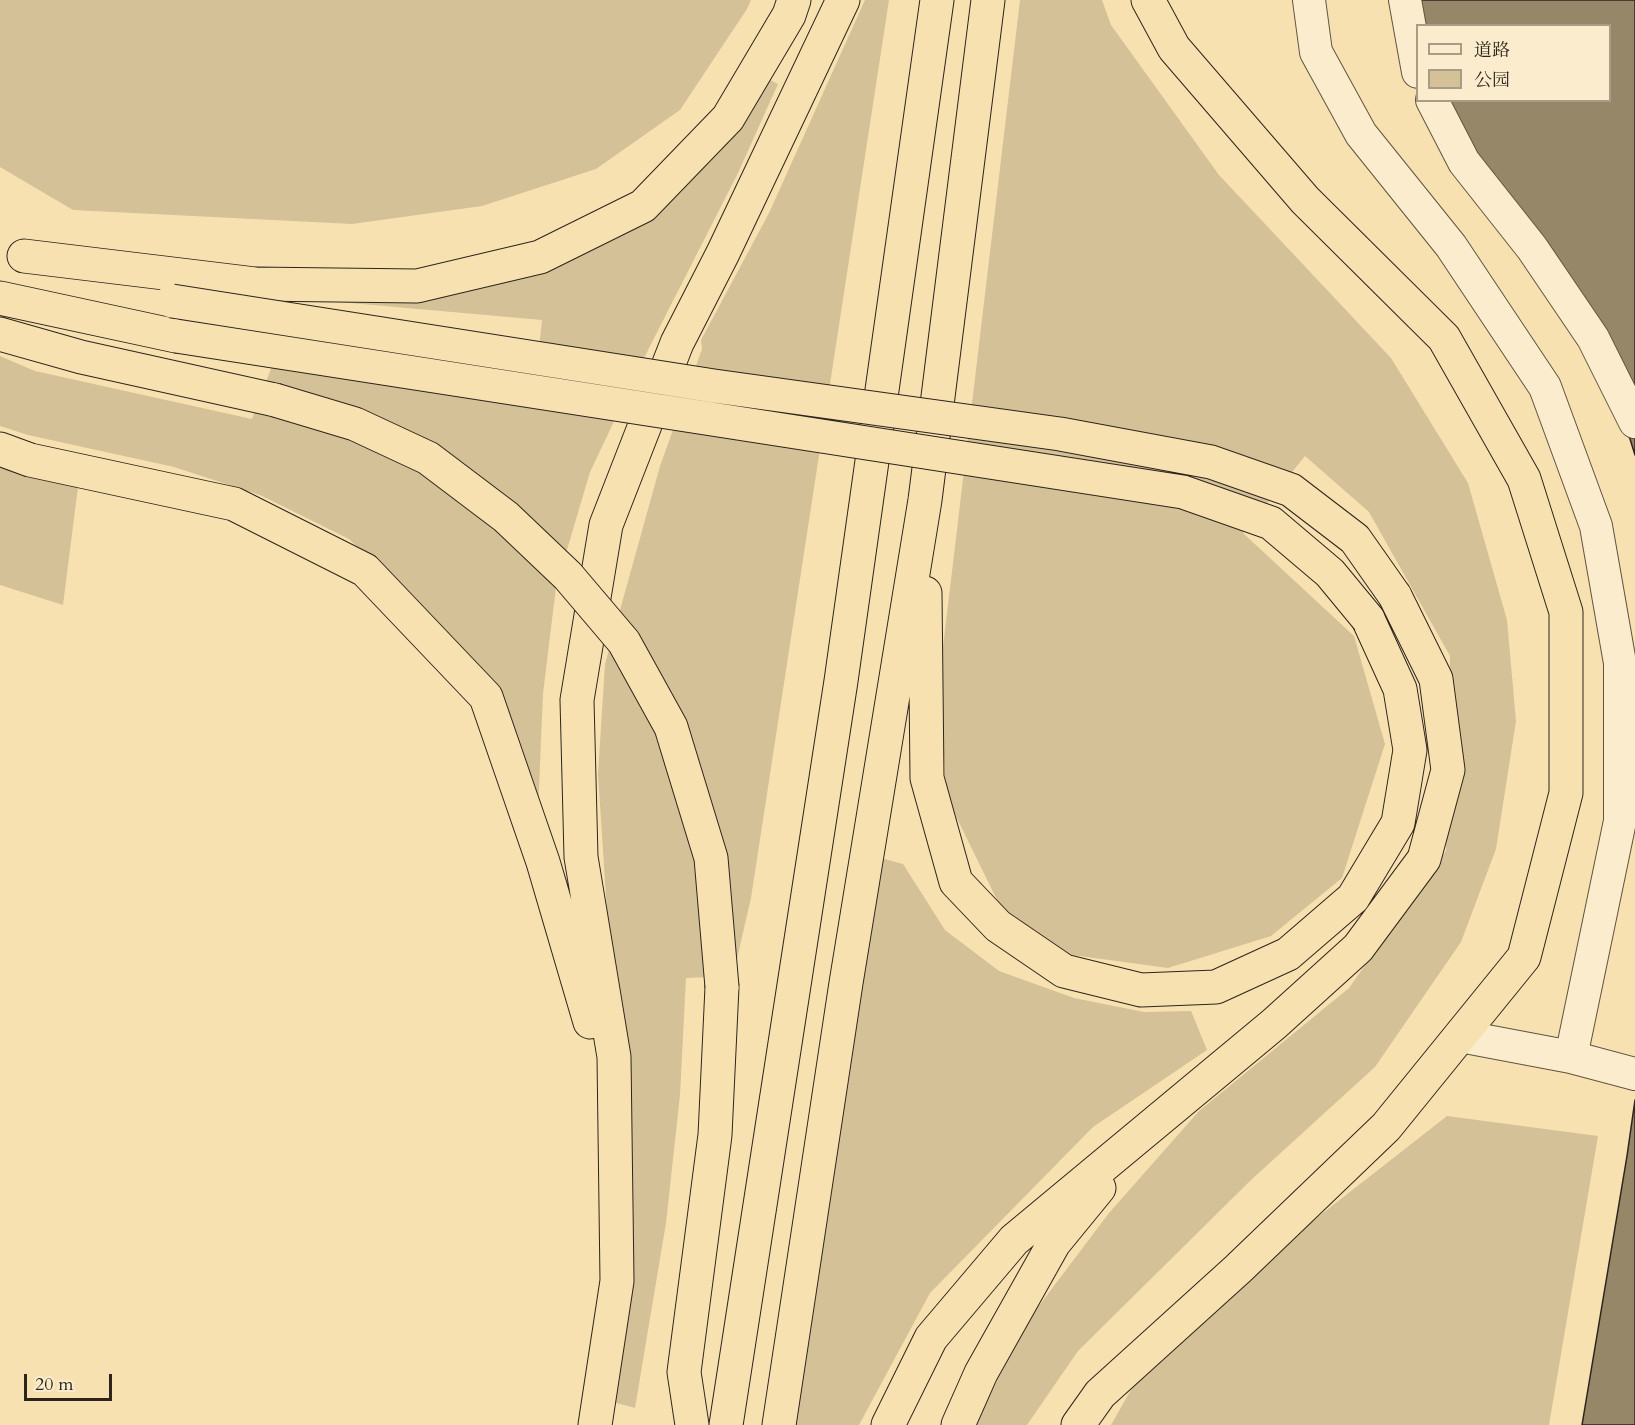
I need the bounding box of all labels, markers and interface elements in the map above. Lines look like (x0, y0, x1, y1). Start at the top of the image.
legend (1416, 24, 1611, 102)
text: 道路 (1474, 38, 1510, 63)
text: 公园 (1474, 68, 1510, 93)
scale bar (27, 1362, 116, 1400)
text: 20 m (35, 1372, 74, 1397)

